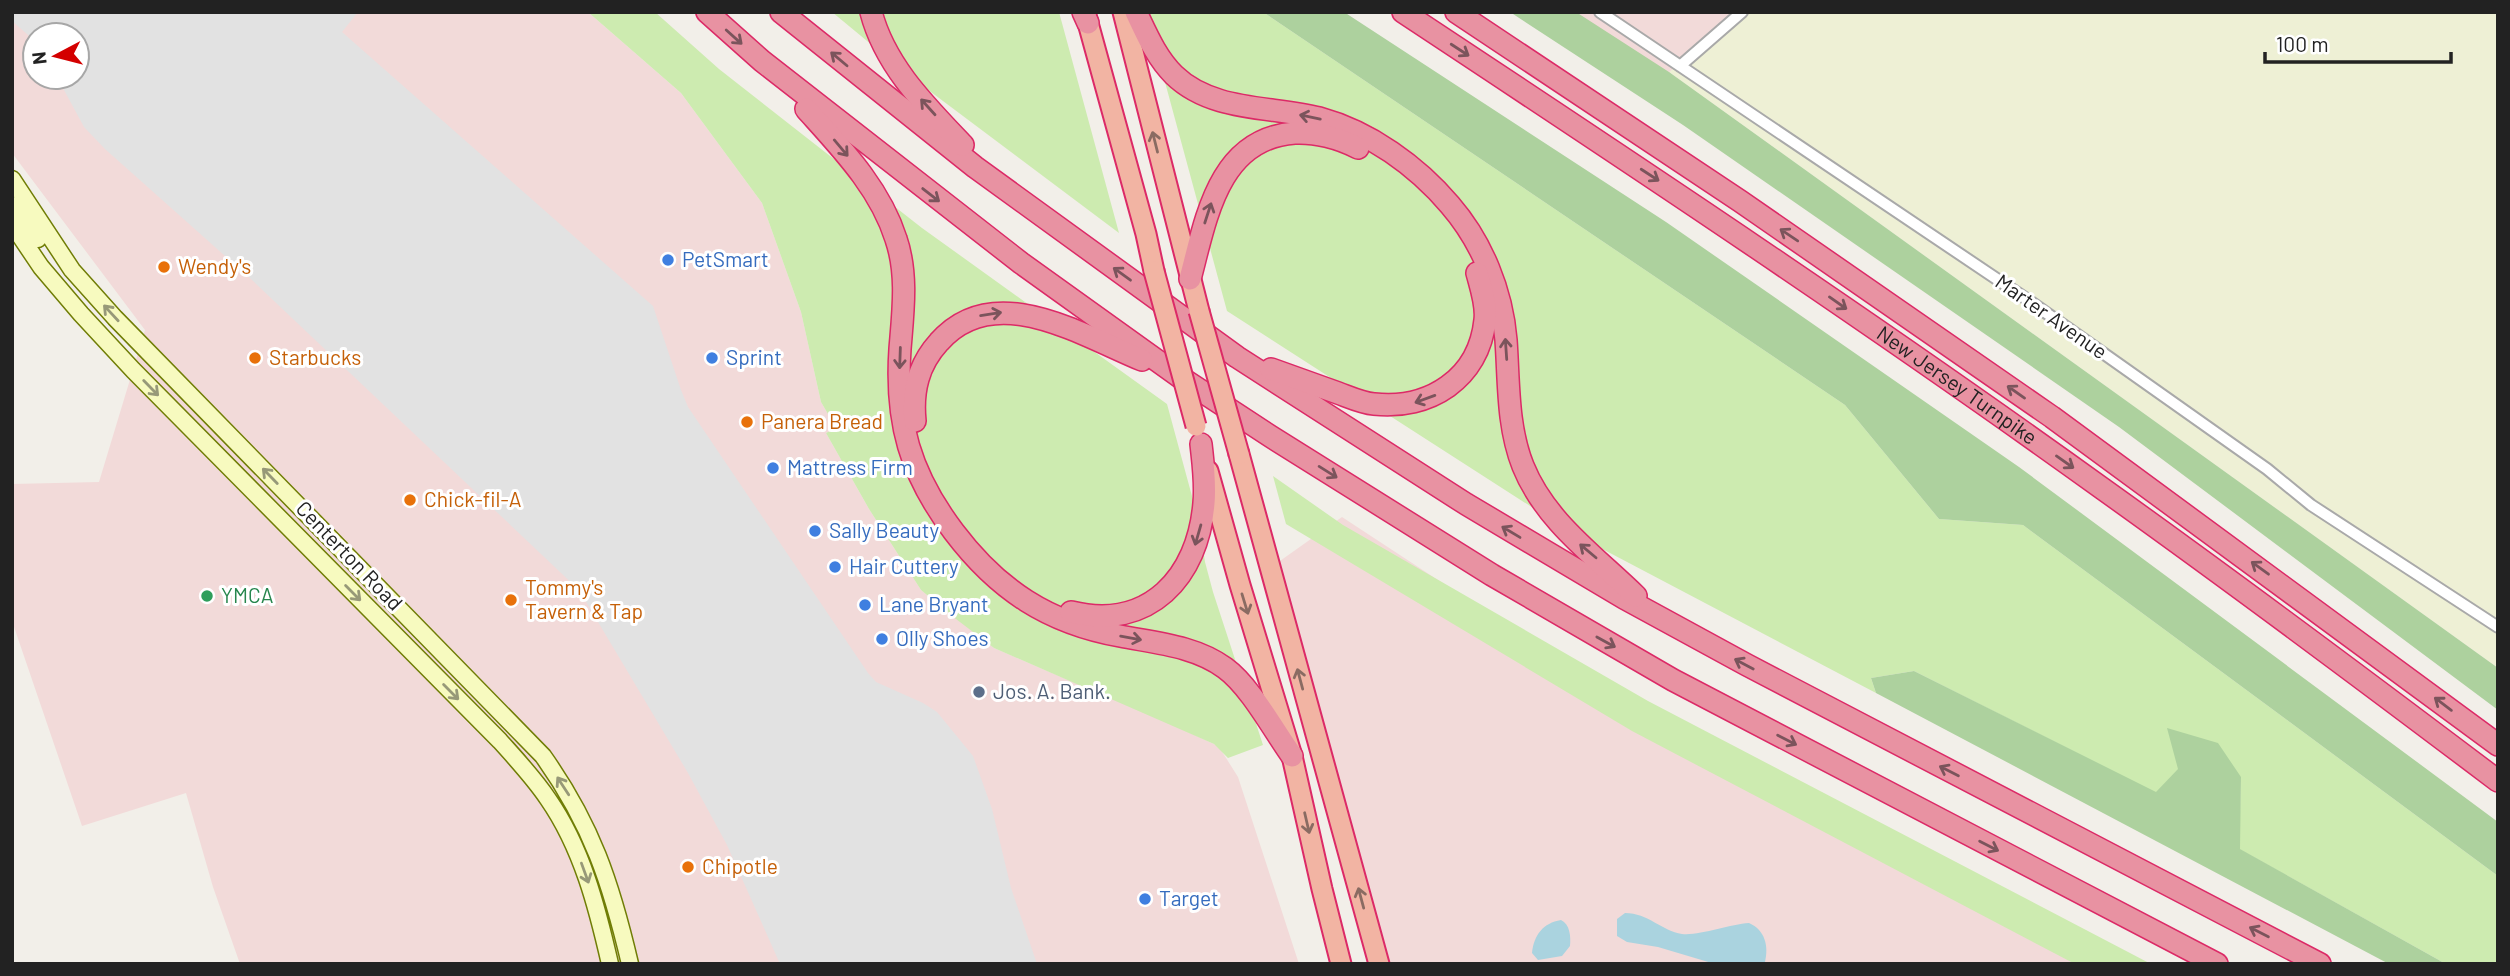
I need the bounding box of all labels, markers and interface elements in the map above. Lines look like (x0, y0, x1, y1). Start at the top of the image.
north arrow (21, 21, 91, 91)
scale bar (2265, 21, 2450, 65)
one-way arrow (725, 29, 743, 45)
text: 100 m (2276, 31, 2329, 56)
one-way arrow (1450, 43, 1470, 57)
text: N (26, 50, 51, 66)
one-way arrow (830, 52, 848, 67)
one-way arrow (919, 99, 936, 116)
one-way arrow (1299, 109, 1322, 123)
one-way arrow (1148, 131, 1161, 153)
one-way arrow (833, 139, 849, 157)
one-way arrow (1640, 168, 1660, 182)
one-way arrow (921, 187, 939, 202)
one-way arrow (1202, 202, 1215, 224)
one-way arrow (1780, 228, 1799, 242)
place label: PetSmart (682, 246, 769, 271)
marker: PetSmart (660, 252, 676, 268)
place label: Wendy's (178, 253, 251, 278)
marker: Wendy's (156, 259, 172, 275)
one-way arrow (1113, 267, 1132, 281)
street label: Marter Avenue (1991, 268, 2113, 364)
one-way arrow (1828, 296, 1847, 310)
one-way arrow (103, 304, 119, 322)
one-way arrow (979, 307, 1002, 320)
street label: New Jersey Turnpike (1873, 320, 2043, 449)
one-way arrow (1500, 337, 1513, 360)
place label: Starbucks (269, 344, 361, 369)
place label: Sprint (726, 344, 782, 369)
one-way arrow (893, 347, 907, 370)
marker: Starbucks (247, 350, 263, 366)
marker: Sprint (704, 350, 720, 366)
one-way arrow (142, 379, 159, 396)
one-way arrow (2007, 385, 2026, 399)
one-way arrow (1414, 394, 1436, 406)
place label: Panera Bread (761, 408, 883, 433)
marker: Panera Bread (739, 414, 755, 430)
place label: Mattress Firm (787, 454, 913, 479)
one-way arrow (2055, 455, 2074, 469)
marker: Mattress Firm (765, 460, 781, 476)
one-way arrow (1318, 465, 1337, 480)
one-way arrow (262, 468, 279, 485)
place label: Chick-fil-A (424, 486, 522, 511)
marker: Chick-fil-A (402, 492, 418, 508)
street label: Centerton Road (292, 495, 409, 615)
place label: Sally Beauty (829, 517, 939, 542)
marker: Sally Beauty (807, 523, 823, 539)
one-way arrow (1191, 523, 1204, 546)
one-way arrow (1502, 525, 1522, 539)
one-way arrow (1580, 543, 1598, 559)
place label: Hair Cuttery (849, 553, 959, 578)
marker: Hair Cuttery (827, 559, 843, 575)
one-way arrow (2251, 561, 2270, 576)
place label: Tommy's Tavern & Tap (525, 574, 643, 623)
place label: YMCA (221, 582, 274, 607)
one-way arrow (345, 585, 362, 602)
marker: YMCA (199, 588, 215, 604)
place label: Lane Bryant (879, 591, 989, 616)
marker: Tommy's Tavern & Tap (503, 592, 519, 608)
one-way arrow (1240, 592, 1253, 614)
marker: Lane Bryant (857, 597, 873, 613)
place label: Olly Shoes (896, 625, 989, 650)
marker: Olly Shoes (874, 631, 890, 647)
one-way arrow (1119, 632, 1142, 645)
one-way arrow (1595, 636, 1616, 649)
one-way arrow (1734, 657, 1755, 670)
one-way arrow (1293, 668, 1306, 690)
place label: Jos. A. Bank. (993, 678, 1111, 703)
one-way arrow (443, 683, 460, 700)
marker: Jos. A. Bank. (971, 684, 987, 700)
one-way arrow (2434, 697, 2453, 712)
one-way arrow (1776, 734, 1797, 748)
one-way arrow (1939, 764, 1960, 777)
one-way arrow (556, 777, 571, 796)
one-way arrow (1301, 811, 1314, 834)
one-way arrow (1978, 839, 1999, 853)
place label: Chipotle (702, 853, 778, 878)
marker: Chipotle (680, 859, 696, 875)
one-way arrow (580, 862, 592, 884)
place label: Target (1159, 885, 1219, 910)
one-way arrow (1354, 887, 1367, 910)
marker: Target (1137, 891, 1153, 907)
one-way arrow (2249, 925, 2270, 939)

